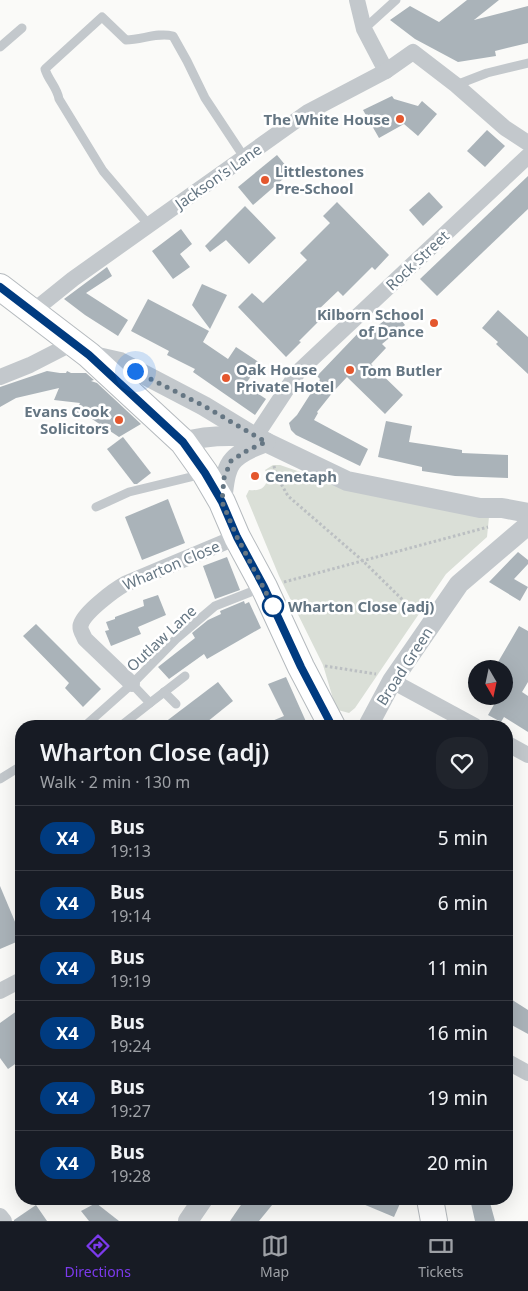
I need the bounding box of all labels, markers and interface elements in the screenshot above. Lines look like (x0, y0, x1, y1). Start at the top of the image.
place label: The White House (264, 109, 390, 129)
marker: The White House (394, 113, 406, 125)
street label: Jackson's Lane (169, 139, 265, 214)
place label: Littlestones Pre-School (275, 161, 364, 198)
marker: Littlestones Pre-School (259, 174, 271, 186)
street label: Rock Street (381, 225, 453, 294)
place label: Kilborn School of Dance (317, 304, 424, 341)
marker: Kilborn School of Dance (428, 317, 440, 329)
your location (123, 359, 148, 384)
place label: Oak House Private Hotel (236, 359, 334, 396)
place label: Tom Butler (360, 360, 442, 380)
marker: Tom Butler (344, 364, 356, 376)
marker: Oak House Private Hotel (220, 372, 232, 384)
place label: Evans Cook Solicitors (24, 401, 110, 438)
marker: Evans Cook Solicitors (113, 414, 125, 426)
place label: Cenetaph (265, 466, 337, 486)
marker: Cenetaph (249, 470, 261, 482)
street label: Wharton Close (119, 536, 223, 594)
marker: Wharton Close (adj) (262, 595, 284, 617)
place label: Wharton Close (adj) (288, 596, 434, 616)
street label: Outlaw Lane (122, 601, 200, 675)
street label: Broad Green (371, 623, 437, 709)
north arrow (468, 660, 512, 705)
map controls (468, 660, 513, 705)
text: Wharton Close (adj) (40, 735, 269, 768)
button: heart (436, 737, 488, 789)
text: Walk · 2 min · 130 m (40, 771, 190, 793)
text: Bus (110, 814, 145, 840)
text: 5 min (438, 825, 488, 851)
text: X4 (56, 826, 79, 850)
text: 19:13 (110, 840, 151, 862)
text: Bus (110, 879, 145, 905)
text: 6 min (438, 890, 488, 916)
text: X4 (56, 891, 79, 915)
text: 19:14 (110, 905, 151, 927)
text: Bus (110, 944, 145, 970)
text: 11 min (427, 955, 488, 981)
text: X4 (56, 956, 79, 980)
text: 19:19 (110, 970, 151, 992)
text: Bus (110, 1009, 145, 1035)
text: 16 min (427, 1020, 488, 1046)
text: X4 (56, 1021, 79, 1045)
text: 19:24 (110, 1035, 151, 1057)
text: Bus (110, 1074, 145, 1100)
text: 19 min (427, 1085, 488, 1111)
text: X4 (56, 1086, 79, 1110)
text: 19:27 (110, 1100, 151, 1122)
text: Bus (110, 1139, 145, 1165)
text: 20 min (427, 1150, 488, 1176)
text: X4 (56, 1151, 79, 1175)
text: 19:28 (110, 1165, 151, 1187)
tab: Directions (65, 1232, 131, 1281)
tab: Map (260, 1232, 289, 1281)
tab: Tickets (418, 1232, 463, 1281)

